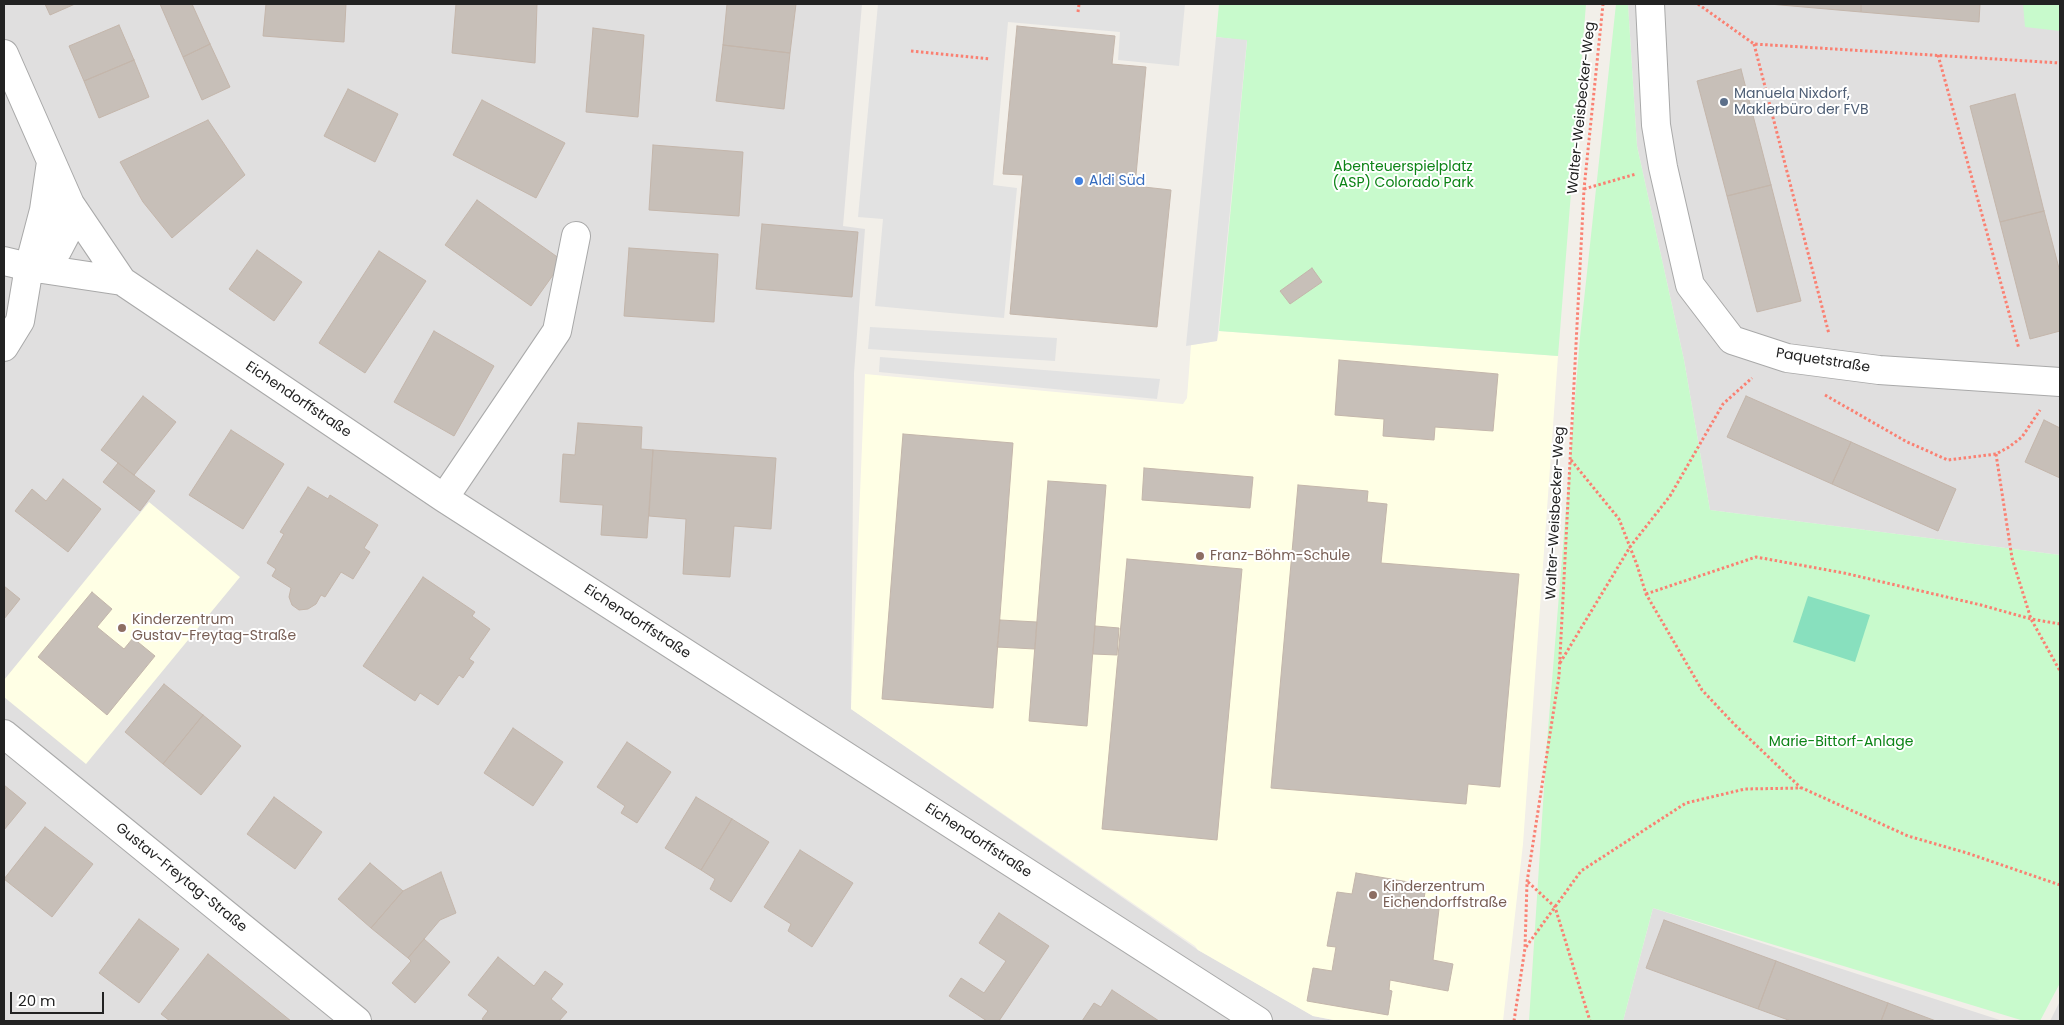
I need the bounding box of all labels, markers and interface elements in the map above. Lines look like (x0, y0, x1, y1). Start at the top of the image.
street label: Walter-Weisbecker-Weg (1565, 21, 1599, 195)
place label: Manuela Nixdorf, Maklerbüro der FVB (1734, 86, 1869, 118)
marker: Manuela Nixdorf, Maklerbüro der FVB (1718, 96, 1730, 108)
park label: Abenteuerspielplatz (ASP) Colorado Park (1332, 159, 1474, 192)
place label: Aldi Süd (1089, 173, 1145, 189)
marker: Aldi Süd (1073, 175, 1085, 187)
street label: Paquetstraße (1775, 345, 1871, 377)
street label: Eichendorffstraße (242, 358, 354, 442)
street label: Walter-Weisbecker-Weg (1543, 426, 1569, 600)
place label: Franz-Böhm-Schule (1210, 548, 1350, 564)
marker: Franz-Böhm-Schule (1194, 550, 1206, 562)
street label: Eichendorffstraße (580, 581, 694, 663)
place label: Kinderzentrum Gustav-Freytag-Straße (132, 612, 296, 644)
marker: Kinderzentrum Gustav-Freytag-Straße (116, 622, 128, 634)
park label: Marie-Bittorf-Anlage (1769, 734, 1913, 750)
street label: Eichendorffstraße (921, 800, 1035, 882)
street label: Gustav-Freytag-Straße (112, 820, 250, 936)
place label: Kinderzentrum Eichendorffstraße (1383, 879, 1507, 912)
marker: Kinderzentrum Eichendorffstraße (1367, 889, 1379, 901)
scale bar (12, 982, 106, 1014)
text: 20 m (18, 990, 56, 1011)

